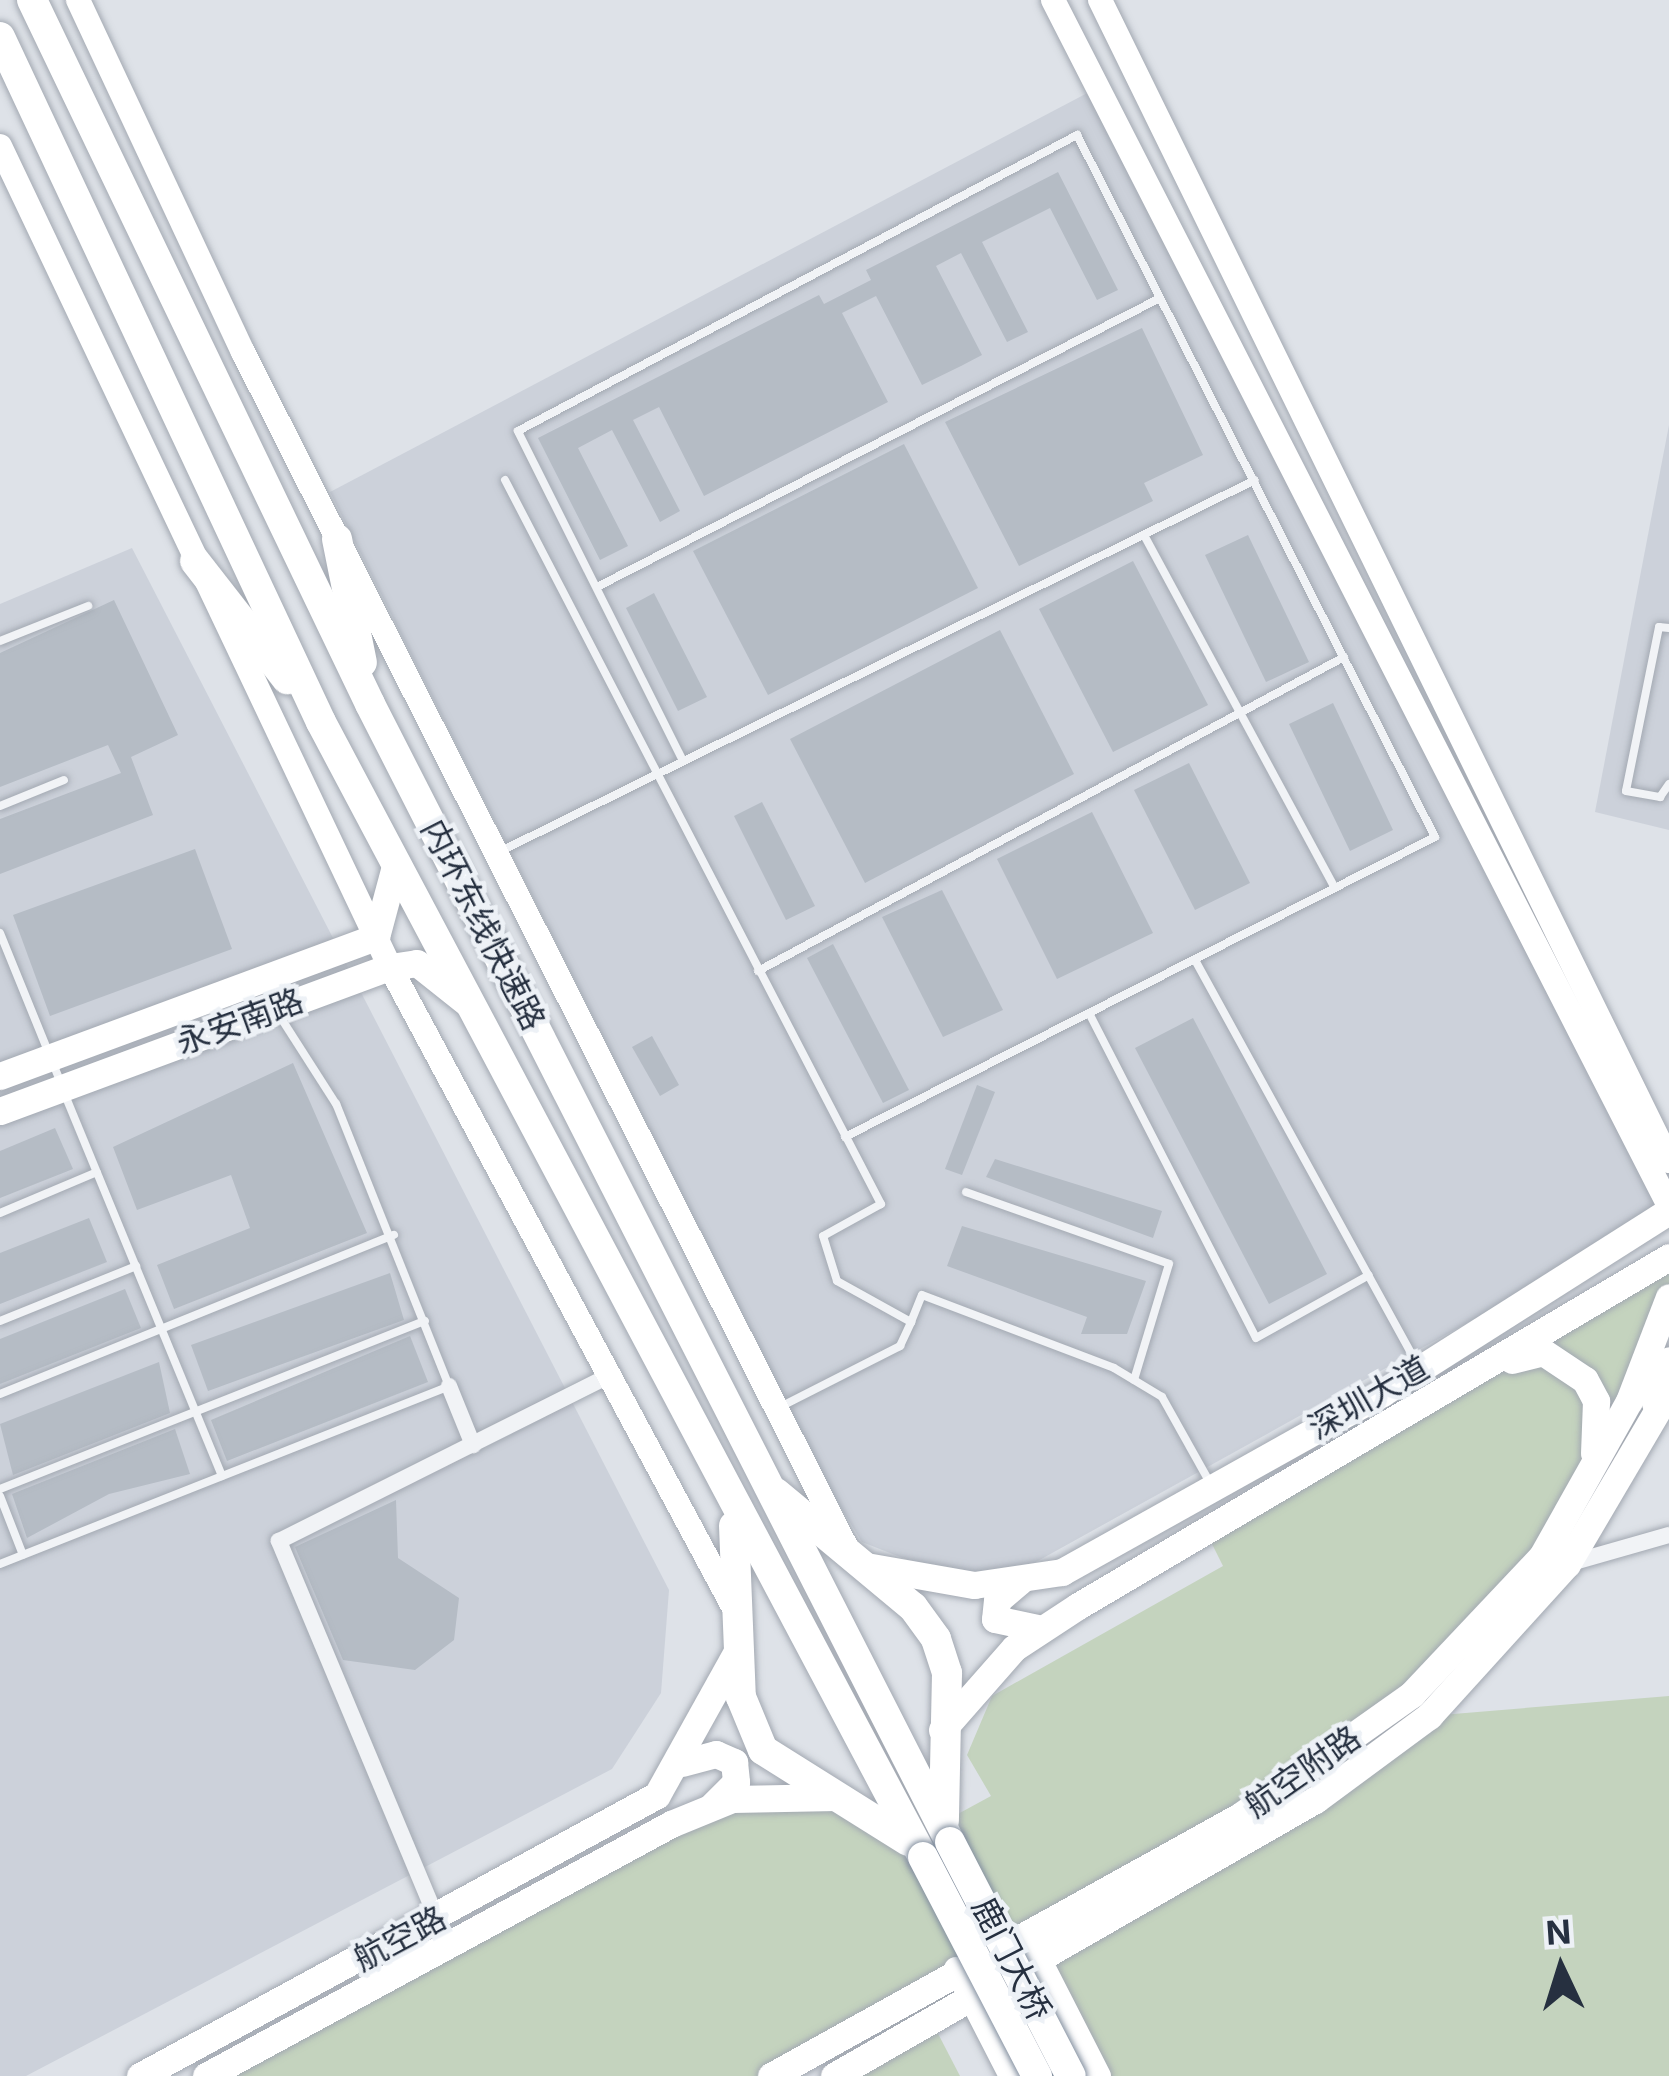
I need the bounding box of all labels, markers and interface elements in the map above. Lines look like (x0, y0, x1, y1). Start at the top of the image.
street label: 内环东线快速路 (413, 813, 553, 1037)
street label: 永安南路 (171, 981, 309, 1063)
street label: 深圳大道 (1302, 1348, 1436, 1448)
street label: 航空附路 (1238, 1718, 1368, 1826)
street label: 鹿门大桥 (963, 1891, 1059, 2027)
street label: 航空路 (347, 1898, 453, 1980)
north arrow (1501, 1908, 1621, 2028)
text: N (1545, 1911, 1572, 1953)

